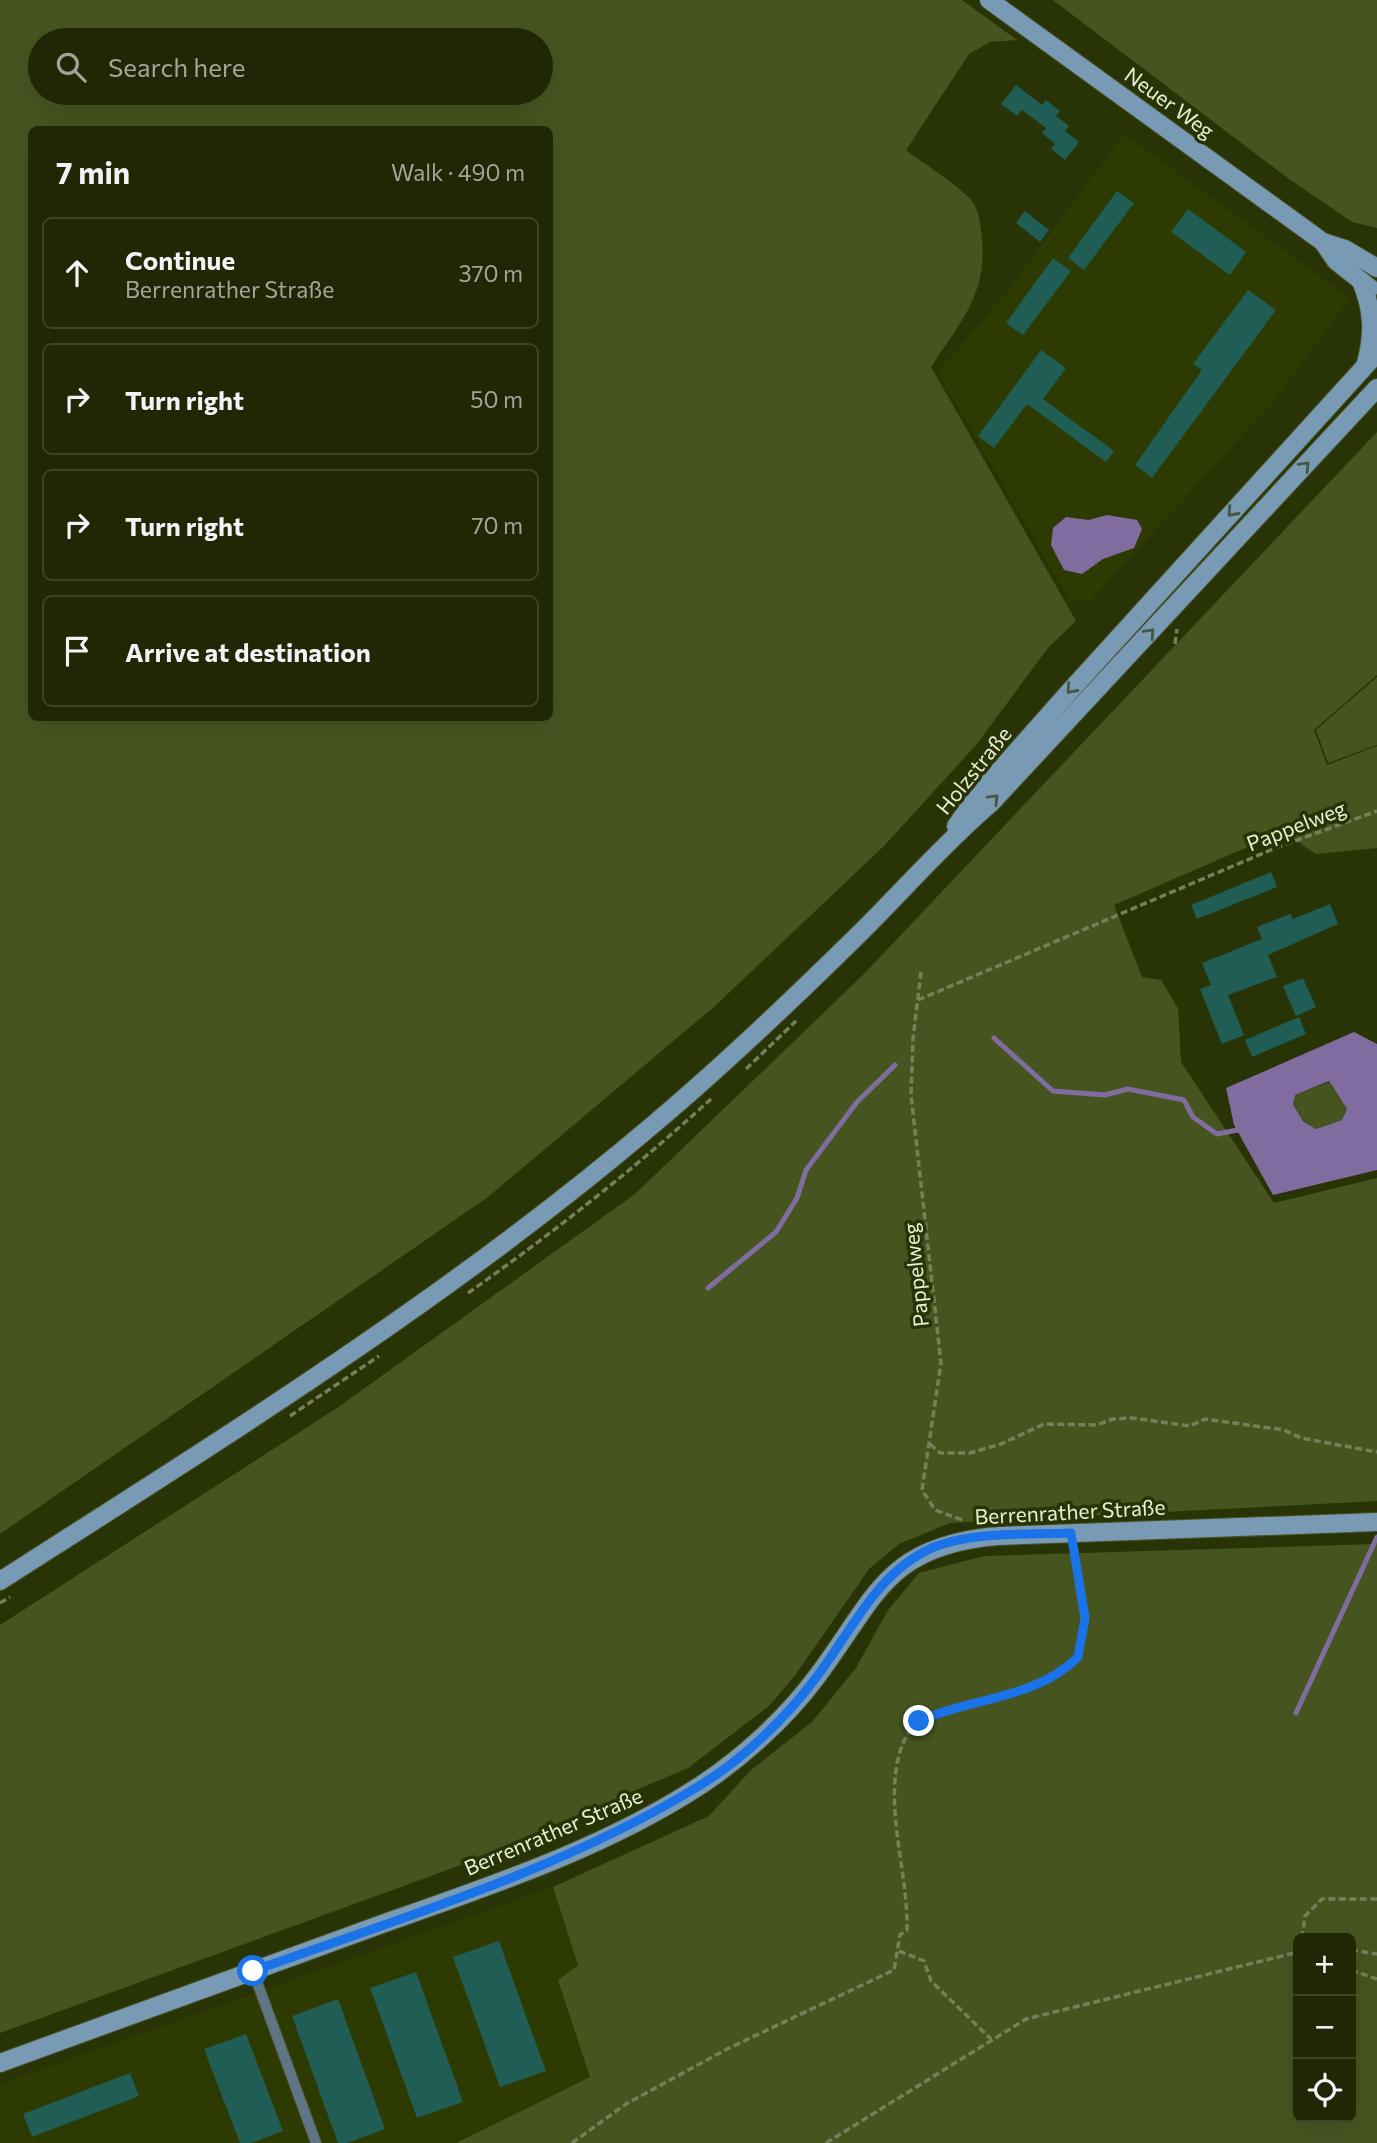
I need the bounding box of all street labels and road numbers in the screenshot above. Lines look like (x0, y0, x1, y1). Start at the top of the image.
street label: Neuer Weg (1120, 61, 1220, 143)
street label: Holzstraße (930, 721, 1016, 819)
street label: Pappelweg (1243, 795, 1349, 855)
street label: Pappelweg (897, 1222, 933, 1328)
street label: Berrenrather Straße (974, 1494, 1166, 1528)
street label: Berrenrather Straße (460, 1782, 646, 1880)

